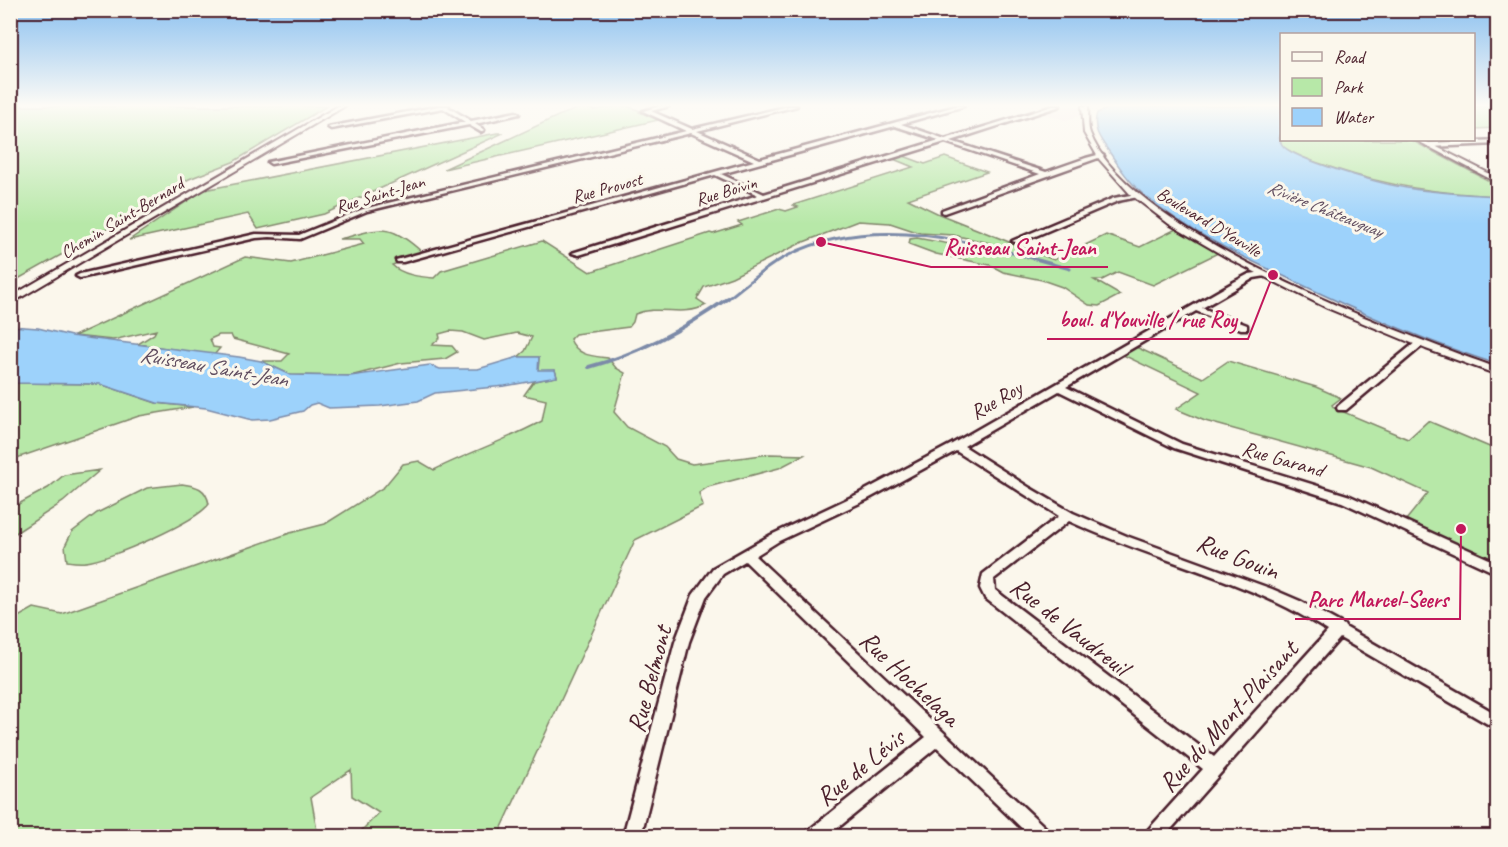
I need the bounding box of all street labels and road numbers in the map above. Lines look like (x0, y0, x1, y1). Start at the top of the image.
street label: Rue Provost (570, 168, 646, 208)
street label: Rue Saint-Jean (333, 170, 428, 218)
street label: Chemin Saint-Bernard (57, 171, 190, 263)
street label: Rue Boivin (693, 171, 760, 211)
street label: Boulevard D'Youville (1153, 182, 1266, 262)
street label: Rue Roy (966, 374, 1028, 425)
street label: Rue Garand (1239, 435, 1329, 484)
street label: Rue Gouin (1192, 526, 1285, 588)
street label: Rue de Vaudreuil (1004, 570, 1139, 686)
street label: Rue Belmont (619, 620, 680, 736)
street label: Rue Hochelaga (852, 623, 969, 735)
street label: Rue du Mont-Plaisant (1151, 632, 1307, 799)
street label: Rue de Lévis (809, 720, 913, 813)

